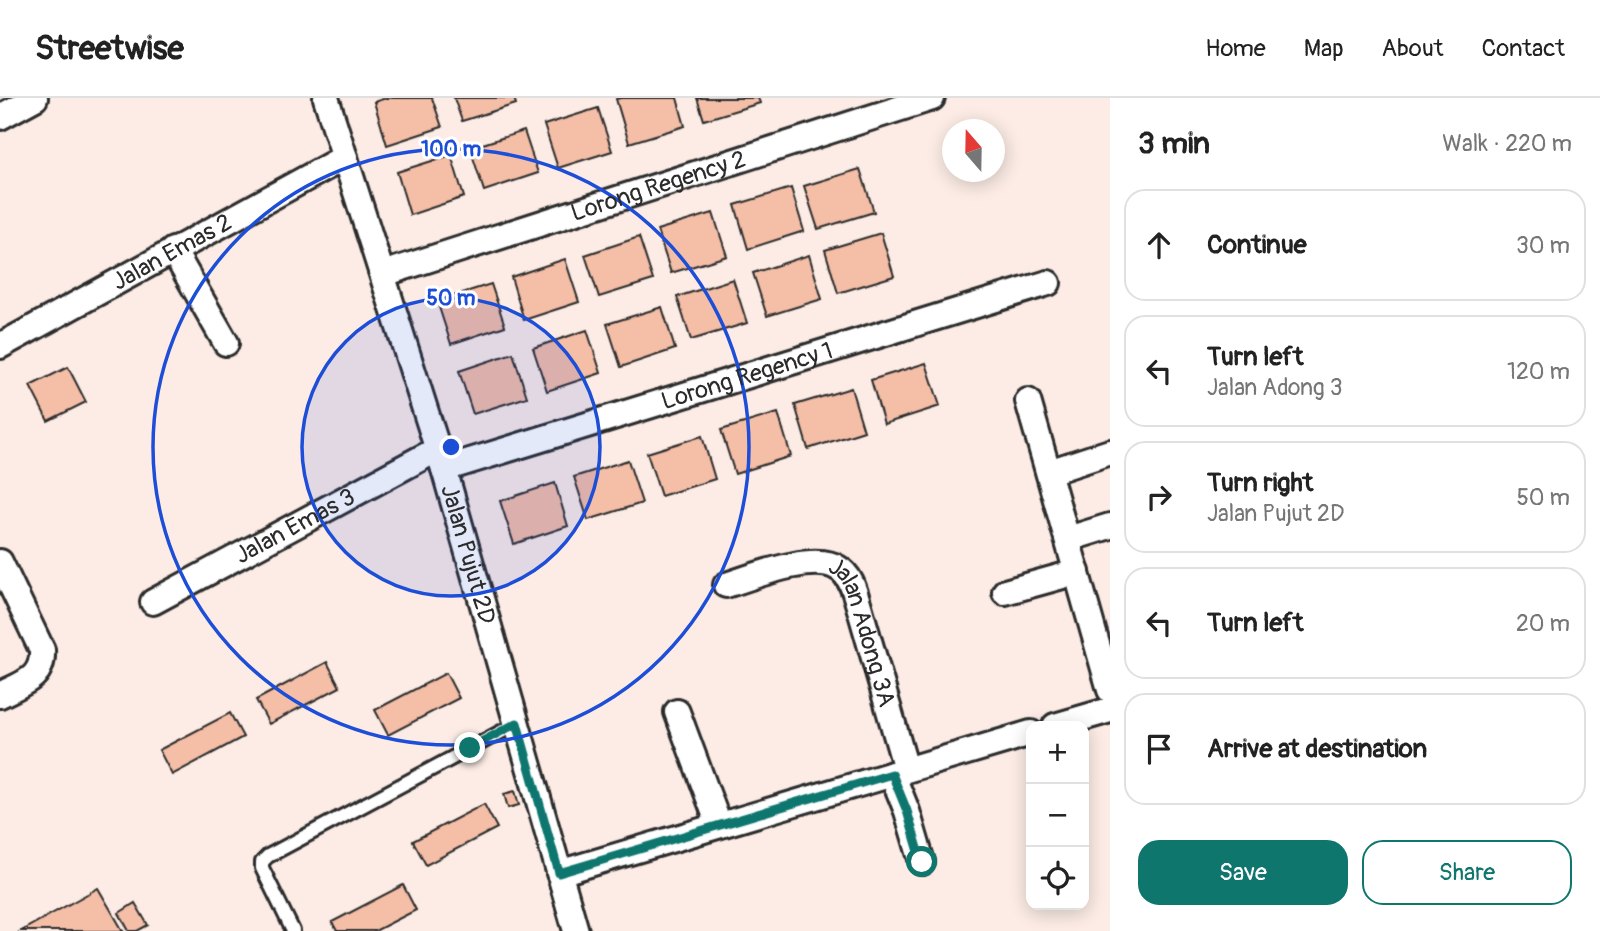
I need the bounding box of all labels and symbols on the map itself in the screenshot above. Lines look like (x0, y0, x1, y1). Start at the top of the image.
north arrow (942, 119, 1005, 182)
text: 100 m (421, 136, 481, 163)
street label: Lorong Regency 2 (567, 144, 749, 227)
street label: Jalan Emas 2 (107, 207, 237, 296)
text: 50 m (427, 285, 476, 312)
street label: Lorong Regency 1 (658, 336, 836, 416)
centre of rings (439, 435, 463, 459)
street label: Jalan Pujut 2D (435, 481, 502, 627)
street label: Jalan Emas 3 (230, 482, 360, 570)
street label: Jalan Adong 3A (824, 551, 902, 710)
route end (454, 732, 485, 763)
route start (906, 846, 937, 877)

